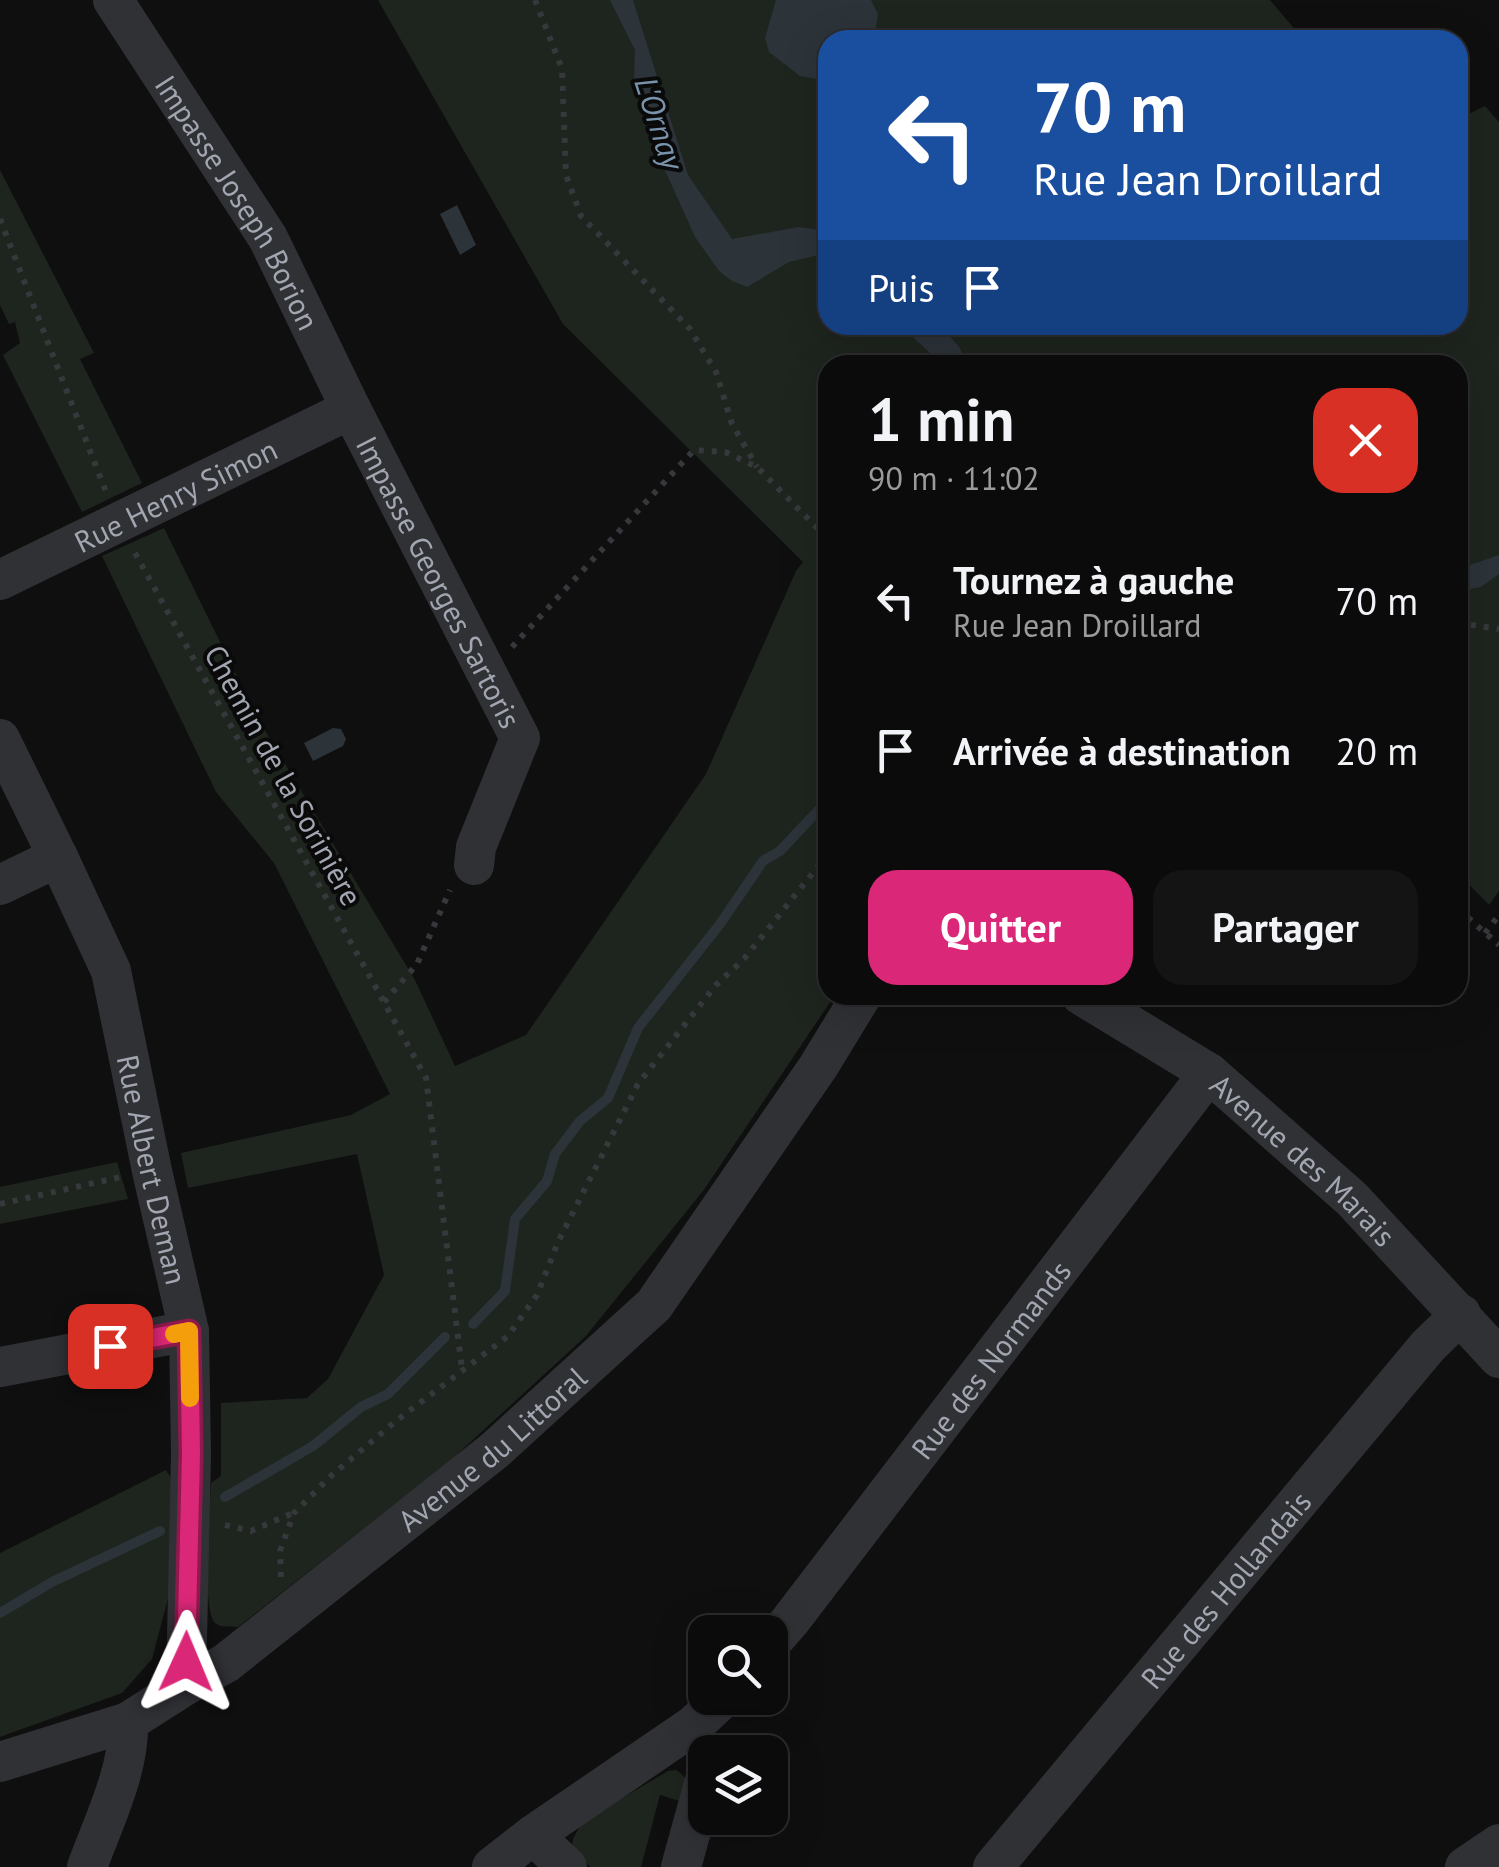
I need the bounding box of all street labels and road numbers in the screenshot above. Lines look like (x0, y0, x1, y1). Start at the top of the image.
street label: Impasse Joseph Borion (147, 67, 329, 336)
street label: Rue Henry Simon (67, 429, 283, 560)
street label: Impasse Georges Sartoris (348, 429, 531, 734)
street label: Chemin de la Sorinière (196, 638, 372, 912)
street label: Rue Albert Deman (109, 1051, 197, 1288)
street label: Avenue des Marais (1203, 1064, 1405, 1254)
street label: Rue des Normands (902, 1252, 1079, 1466)
street label: Avenue du Littoral (389, 1357, 594, 1539)
street label: Rue des Hollandais (1131, 1482, 1319, 1696)

